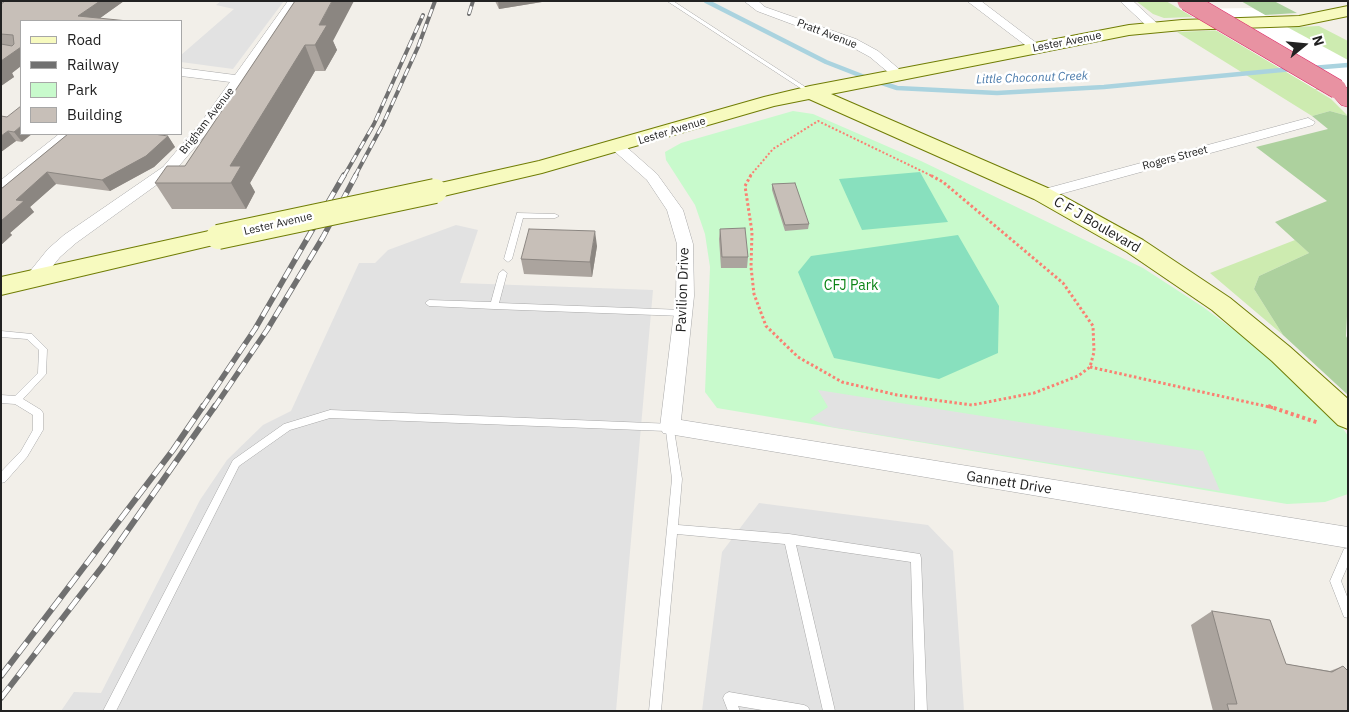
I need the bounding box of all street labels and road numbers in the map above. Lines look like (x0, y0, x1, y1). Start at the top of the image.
street label: Pratt Avenue (795, 16, 859, 52)
street label: Lester Avenue (1031, 29, 1103, 55)
street label: Brigham Avenue (177, 85, 237, 157)
street label: Lester Avenue (637, 114, 707, 148)
street label: Rogers Street (1141, 143, 1209, 173)
street label: C F J Boulevard (1051, 193, 1143, 257)
street label: Lester Avenue (242, 210, 314, 238)
street label: Pavilion Drive (673, 247, 693, 333)
street label: Gannett Drive (965, 468, 1053, 498)

